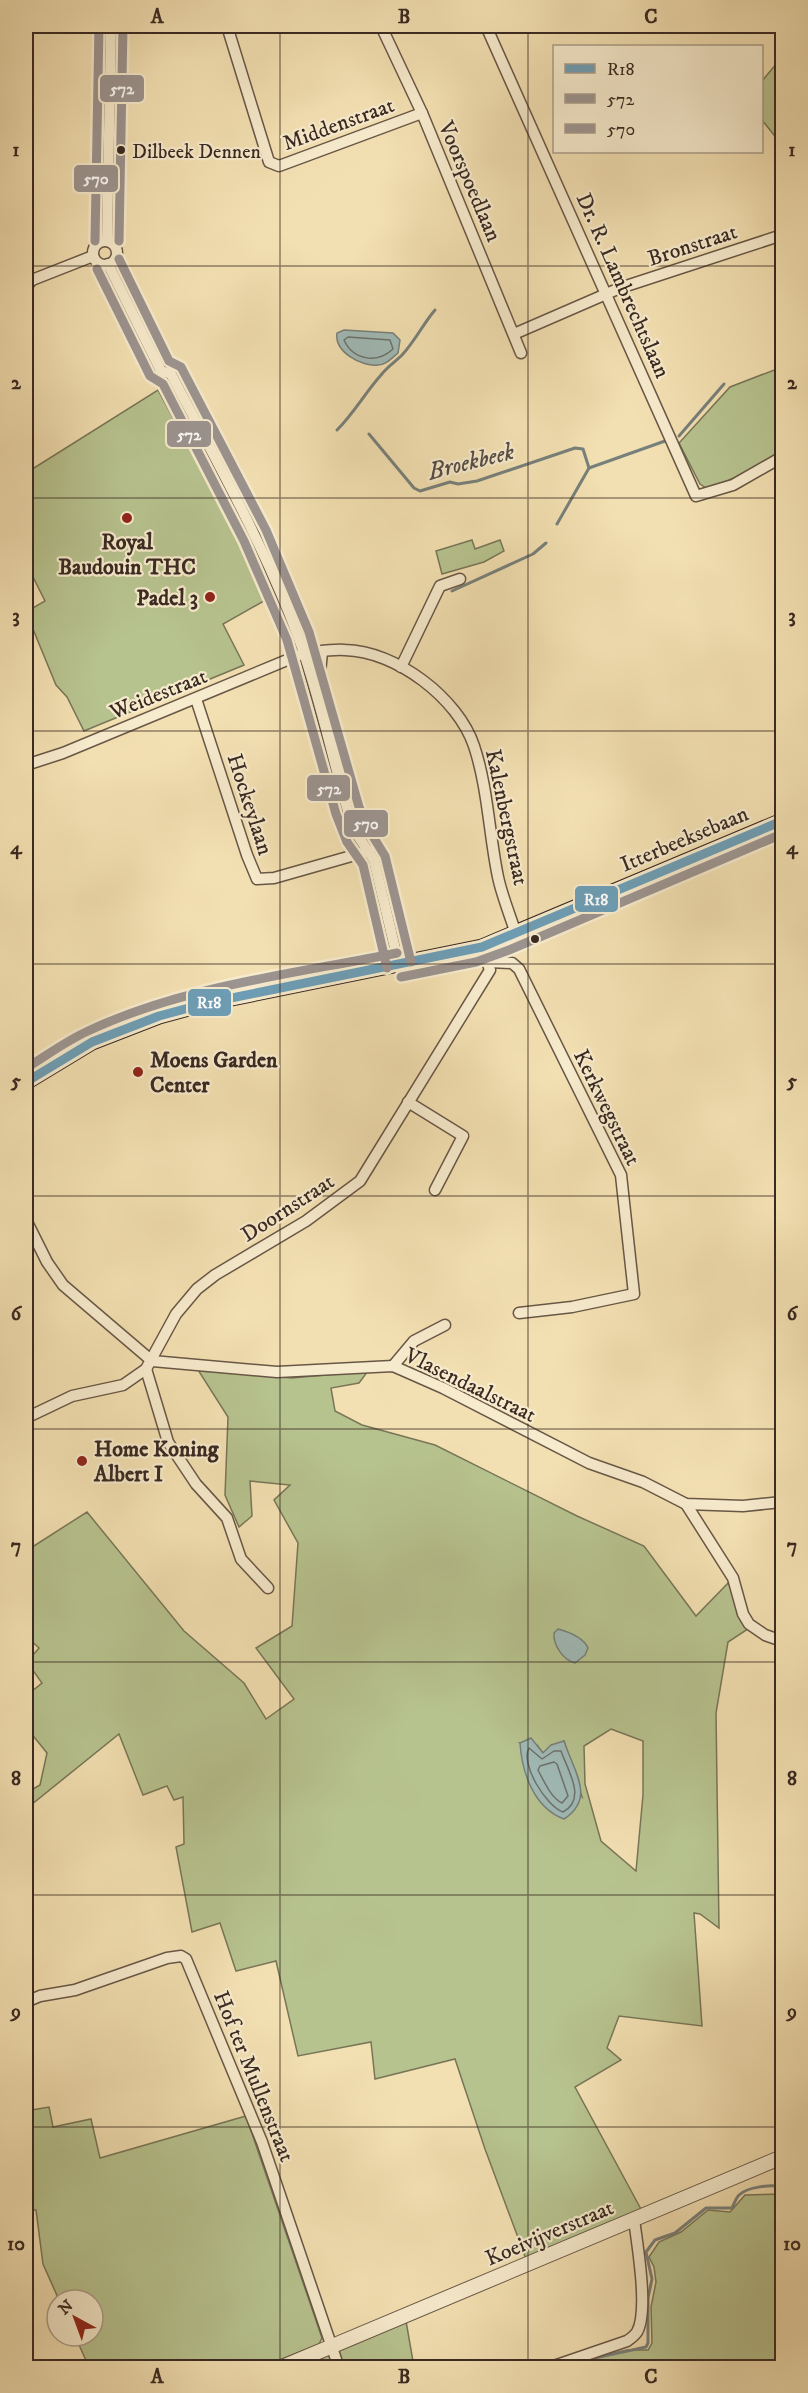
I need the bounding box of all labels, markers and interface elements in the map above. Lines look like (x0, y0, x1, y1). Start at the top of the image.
text: A (150, 5, 165, 30)
text: B (398, 5, 410, 30)
text: C (644, 5, 658, 30)
legend (553, 45, 763, 153)
text: R18 (607, 59, 635, 81)
line badge: 572 (99, 74, 145, 103)
text: 572 (109, 79, 135, 99)
text: 572 (607, 89, 634, 111)
street label: Middenstraat (279, 92, 398, 157)
street label: Voorspoedlaan (432, 116, 507, 246)
text: 570 (607, 119, 635, 141)
text: 1 (12, 138, 20, 163)
text: 1 (788, 138, 796, 163)
place label: Dilbeek Dennen (132, 140, 261, 165)
marker: Dilbeek Dennen (115, 144, 127, 156)
line badge: 570 (73, 164, 119, 193)
text: 570 (83, 169, 109, 189)
street label: Dr. R. Lambrechtslaan (570, 189, 676, 383)
street label: Bronstraat (644, 218, 741, 273)
text: 2 (11, 371, 22, 396)
text: 2 (787, 371, 798, 396)
line badge: 572 (166, 420, 212, 448)
text: 572 (176, 425, 202, 445)
water label: Broekbeek (424, 437, 518, 487)
marker: Royal Baudouin THC (120, 511, 134, 525)
place label: Royal Baudouin THC (58, 529, 196, 581)
place label: Padel 3 (136, 585, 198, 612)
marker: Padel 3 (203, 590, 217, 604)
text: 3 (12, 604, 20, 629)
text: 3 (788, 604, 796, 629)
street label: Weidestraat (105, 663, 211, 726)
street label: Kalenbergstraat (479, 747, 534, 888)
street label: Hockeylaan (221, 750, 279, 859)
line badge: 572 (306, 774, 351, 802)
text: 572 (316, 779, 342, 799)
street label: Itterbeeksebaan (617, 800, 753, 878)
line badge: 570 (343, 809, 389, 838)
text: 570 (353, 814, 379, 834)
text: 4 (10, 836, 23, 861)
text: 4 (786, 836, 799, 861)
line badge: R18 (574, 885, 619, 913)
text: R18 (584, 890, 608, 910)
unlabelled marker (529, 933, 541, 945)
line badge: R18 (187, 988, 232, 1017)
text: R18 (197, 993, 221, 1013)
street label: Kerkwegstraat (567, 1045, 646, 1170)
place label: Moens Garden Center (150, 1047, 278, 1099)
marker: Moens Garden Center (131, 1065, 145, 1079)
text: 5 (10, 1069, 21, 1094)
text: 5 (786, 1069, 797, 1094)
street label: Doornstraat (236, 1168, 340, 1248)
text: 6 (11, 1302, 23, 1327)
text: 6 (787, 1302, 799, 1327)
street label: Vlasendaalstraat (399, 1341, 540, 1429)
place label: Home Koning Albert I (93, 1436, 220, 1488)
marker: Home Koning Albert I (75, 1454, 89, 1468)
text: 7 (11, 1534, 21, 1559)
text: 7 (787, 1534, 797, 1559)
text: 8 (11, 1767, 21, 1792)
text: 8 (787, 1767, 797, 1792)
street label: Hof ter Mullenstraat (207, 1987, 300, 2166)
text: 9 (9, 2000, 21, 2025)
text: 9 (785, 2000, 797, 2025)
street label: Koeivijverstraat (481, 2194, 618, 2272)
text: 10 (7, 2232, 25, 2257)
text: 10 (783, 2232, 801, 2257)
north arrow (45, 2288, 105, 2348)
text: N (54, 2296, 77, 2319)
text: A (150, 2365, 165, 2390)
text: B (398, 2365, 410, 2390)
text: C (644, 2365, 658, 2390)

